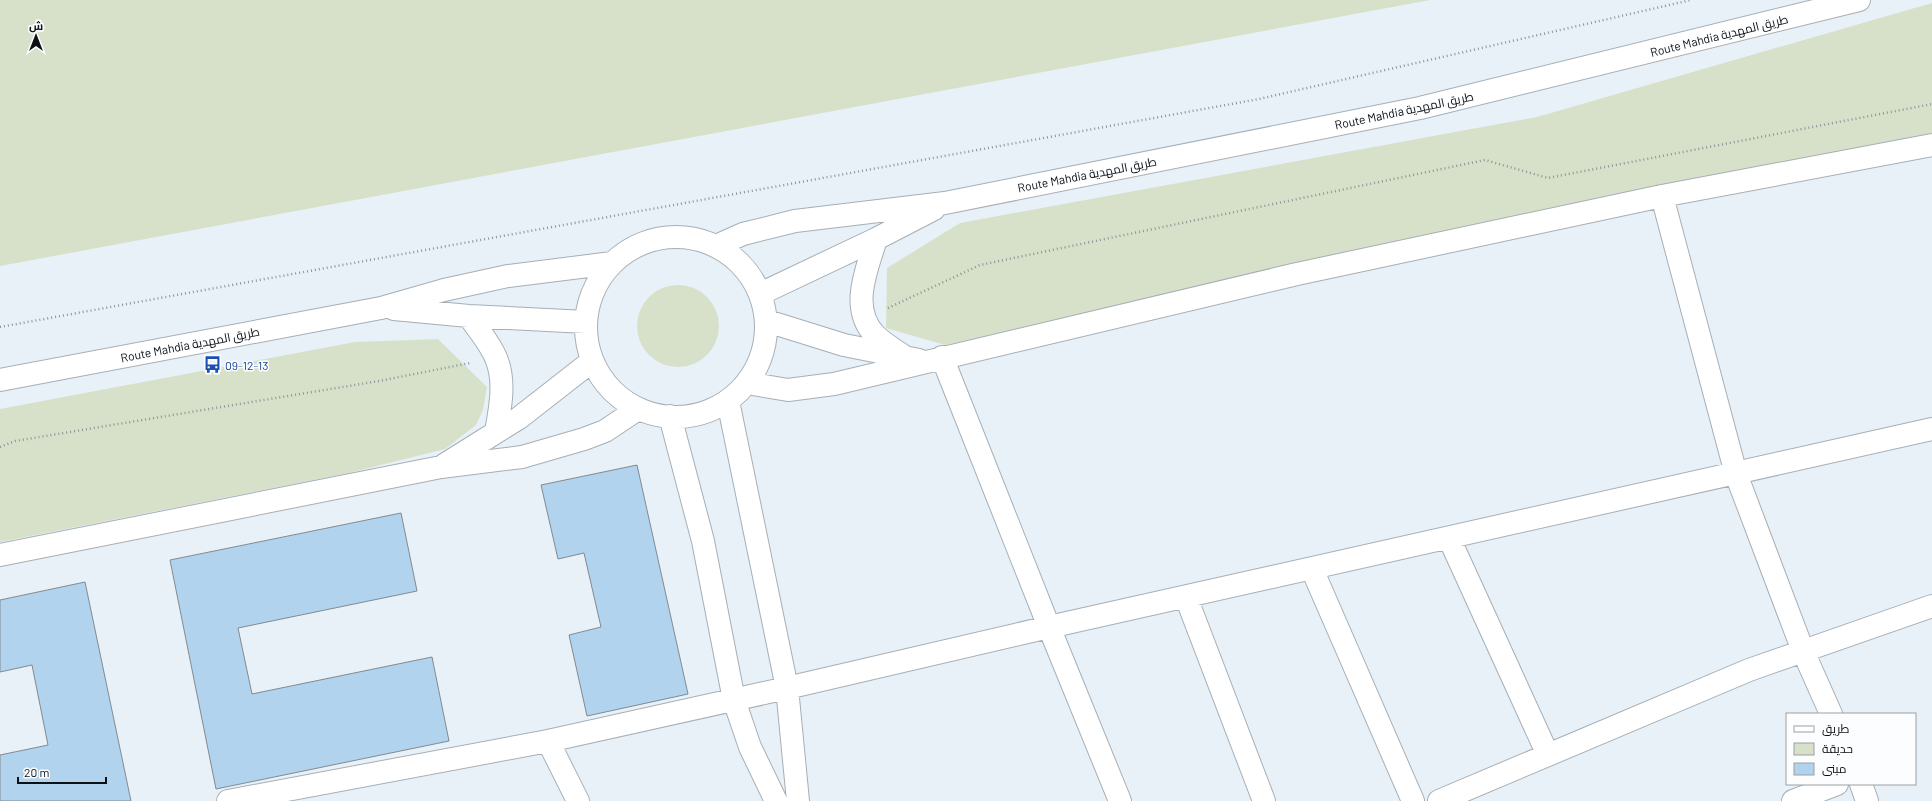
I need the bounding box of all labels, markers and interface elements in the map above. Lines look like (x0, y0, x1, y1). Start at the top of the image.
street label: Route Mahdia طريق المهدية (1649, 11, 1790, 60)
north arrow (16, 16, 56, 56)
text: ش (29, 19, 43, 33)
street label: Route Mahdia طريق المهدية (1333, 88, 1475, 133)
street label: Route Mahdia طريق المهدية (1016, 154, 1158, 195)
street label: Route Mahdia طريق المهدية (119, 324, 261, 365)
bus stop icon: 09-12-13 (202, 355, 222, 375)
place label: 09-12-13 (225, 358, 269, 372)
legend (1786, 713, 1916, 785)
text: طريق (1822, 721, 1850, 736)
text: حديقة (1822, 741, 1853, 756)
scale bar (18, 759, 106, 785)
text: مبنى (1822, 761, 1847, 776)
text: 20 m (24, 765, 50, 779)

